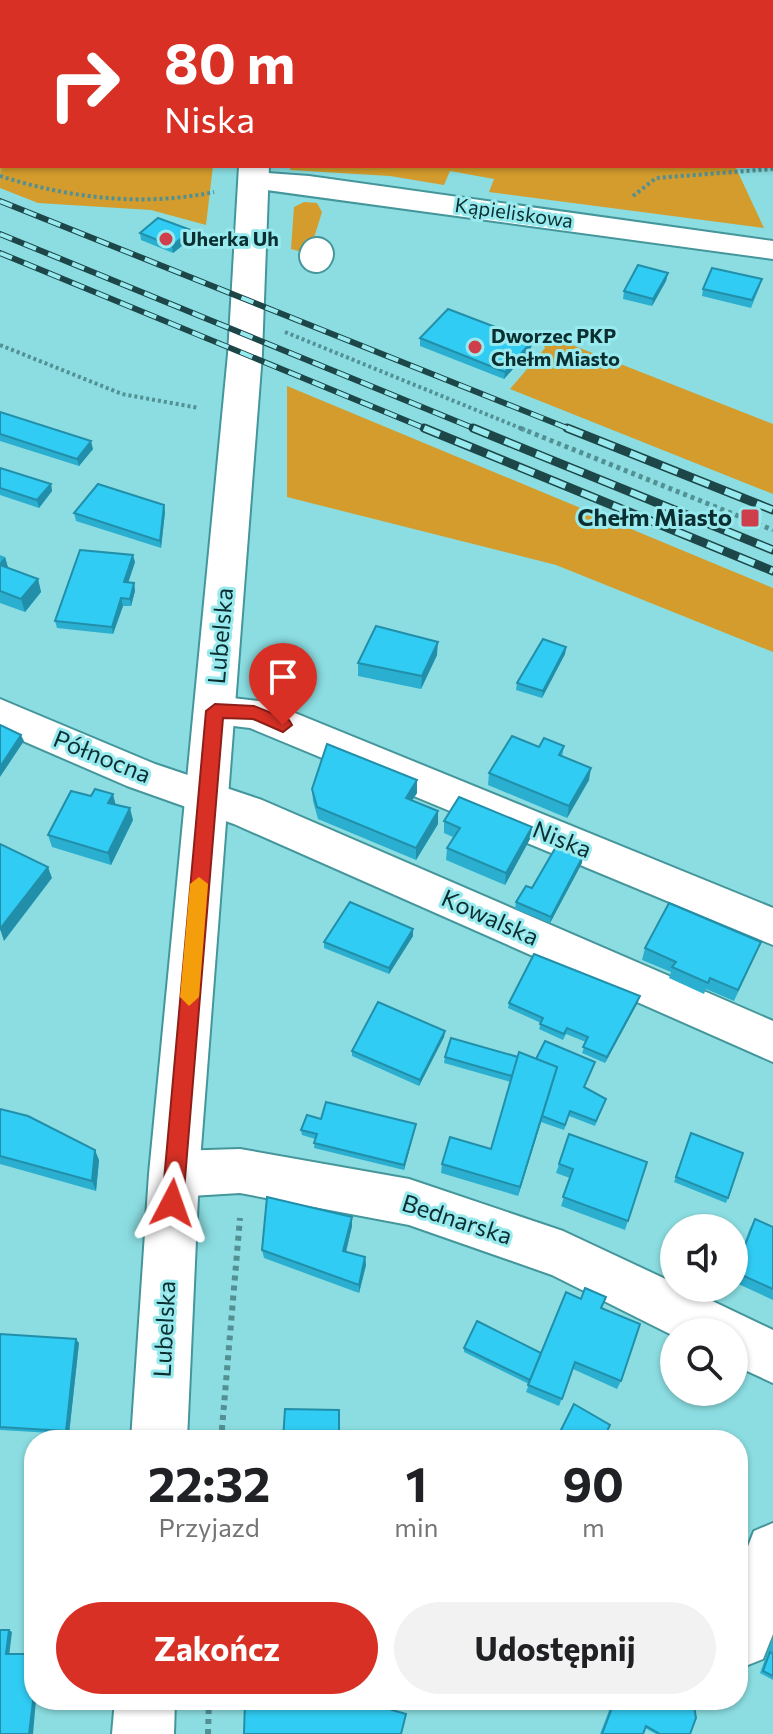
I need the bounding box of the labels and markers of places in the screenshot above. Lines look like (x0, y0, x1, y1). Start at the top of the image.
place label: Uherka Uh (182, 226, 279, 250)
marker: Uherka Uh (157, 230, 175, 248)
place label: Dworzec PKP Chełm Miasto (491, 323, 620, 370)
marker: Dworzec PKP Chełm Miasto (466, 338, 484, 356)
place label: Chełm Miasto (577, 502, 732, 531)
marker: Chełm Miasto (739, 507, 761, 529)
pin (249, 643, 317, 725)

